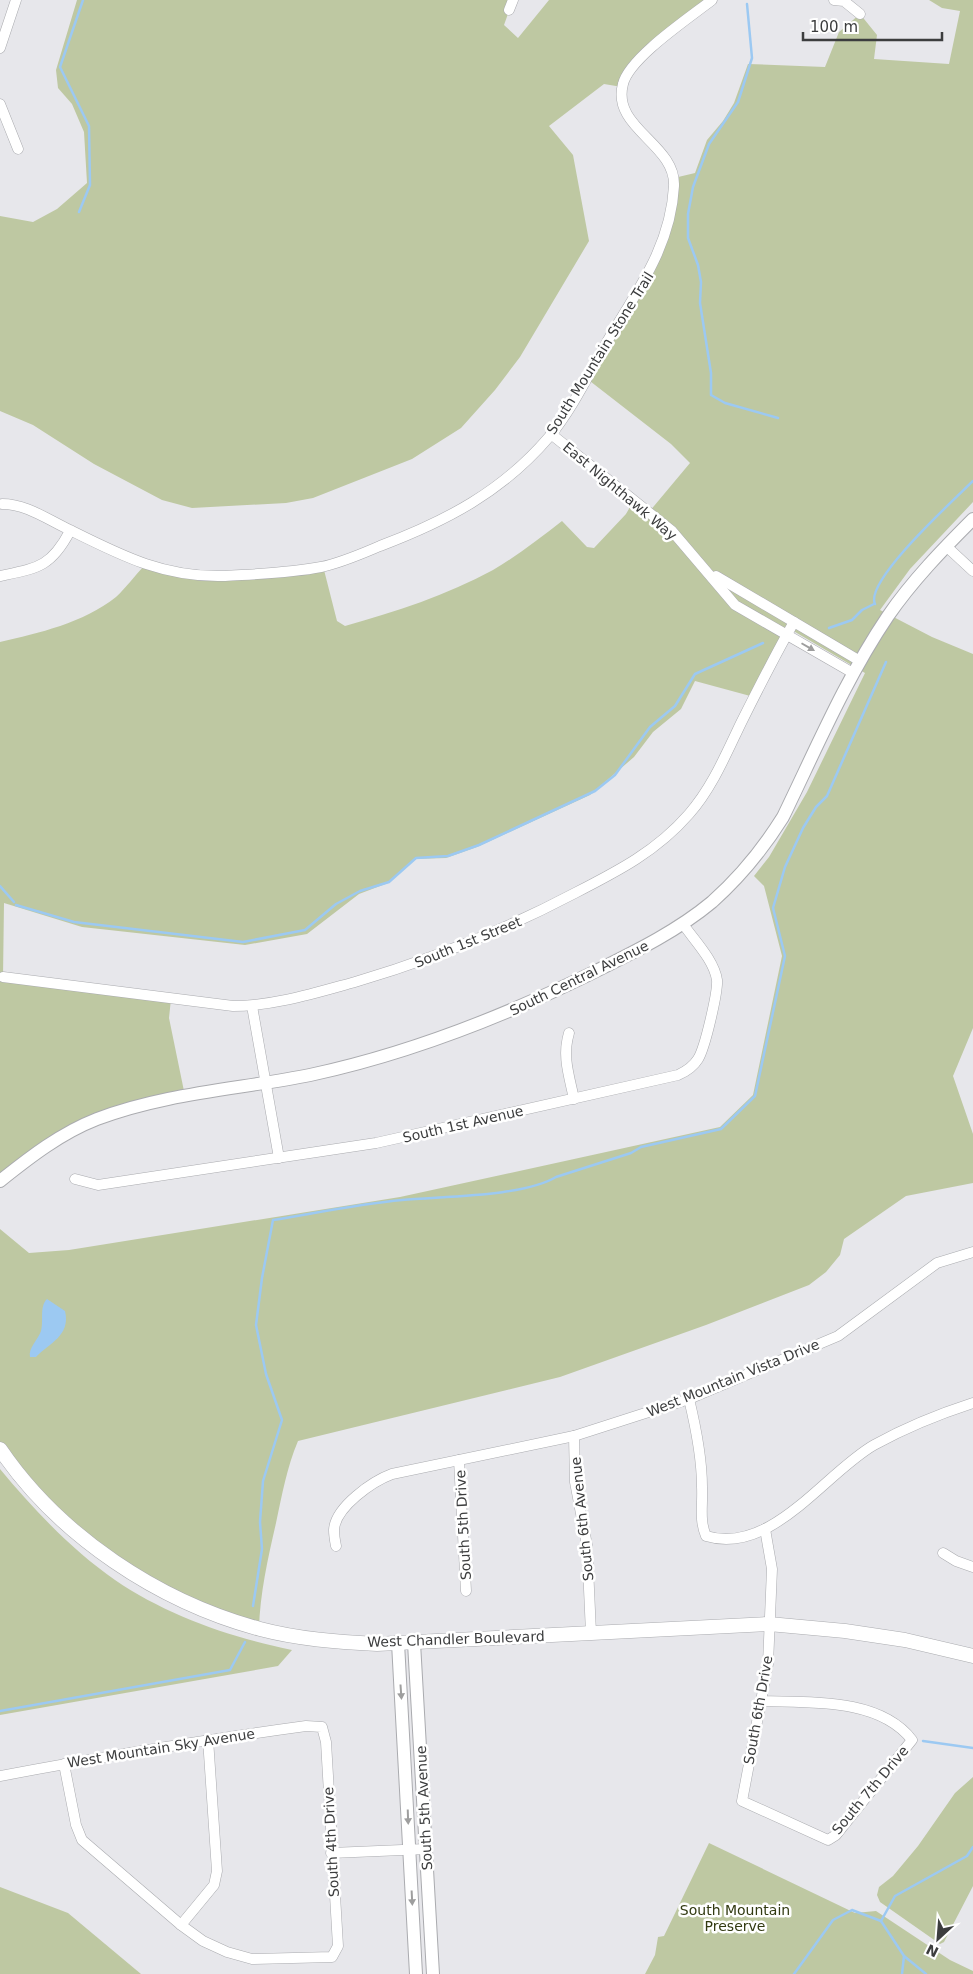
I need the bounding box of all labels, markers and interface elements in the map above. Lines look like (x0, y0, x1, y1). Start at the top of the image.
scale bar (803, 10, 942, 42)
text: 100 m (810, 18, 858, 36)
street label: South Mountain Stone Trail (543, 269, 657, 437)
street label: East Nighthawk Way (560, 439, 680, 543)
one-way arrow (801, 642, 814, 651)
street label: South 1st Street (412, 913, 524, 971)
street label: South Central Avenue (507, 937, 651, 1019)
street label: South 1st Avenue (401, 1102, 525, 1146)
street label: West Mountain Vista Drive (644, 1336, 822, 1420)
street label: South 6th Avenue (568, 1456, 596, 1582)
street label: South 5th Drive (452, 1470, 474, 1580)
street label: West Chandler Boulevard (367, 1628, 545, 1650)
street label: South 6th Drive (741, 1654, 775, 1766)
one-way arrow (398, 1684, 406, 1700)
street label: West Mountain Sky Avenue (66, 1725, 256, 1771)
street label: South 7th Drive (828, 1743, 912, 1837)
street label: South 5th Avenue (413, 1745, 435, 1871)
street label: South 4th Drive (320, 1787, 342, 1897)
one-way arrow (404, 1809, 412, 1825)
one-way arrow (408, 1890, 416, 1906)
park label: South Mountain Preserve (680, 1902, 790, 1934)
north arrow (913, 1914, 963, 1964)
text: N (924, 1941, 941, 1960)

